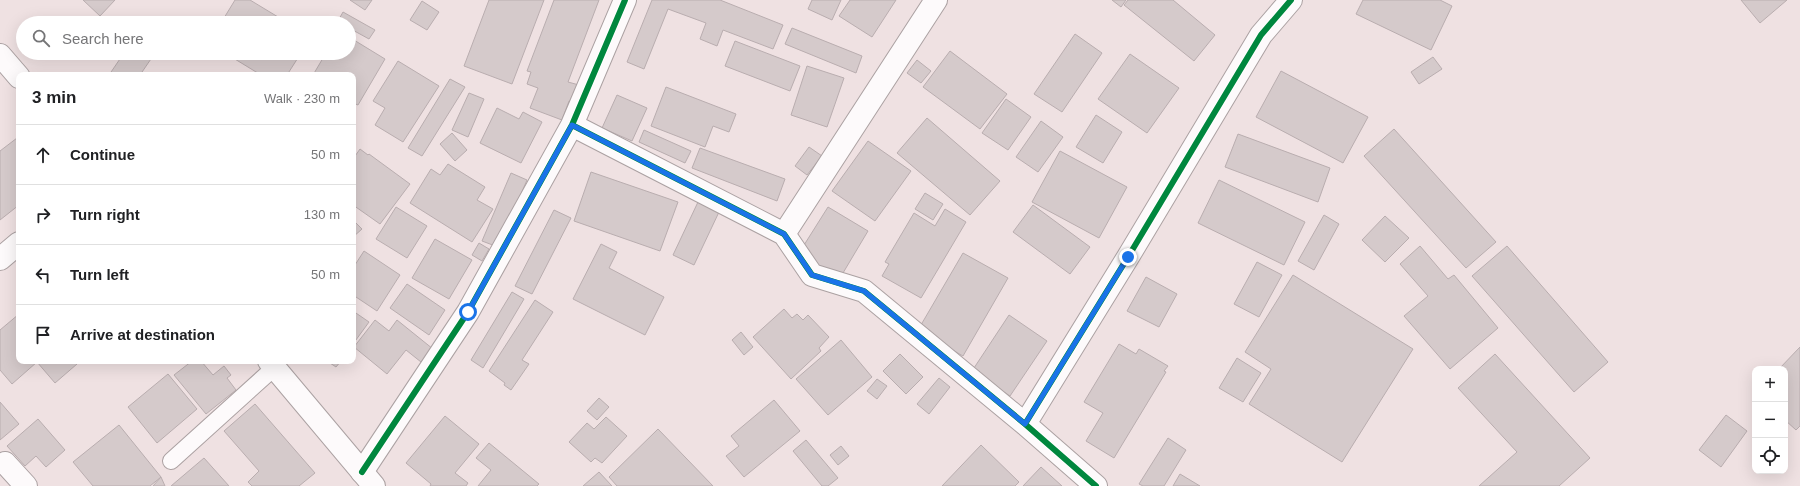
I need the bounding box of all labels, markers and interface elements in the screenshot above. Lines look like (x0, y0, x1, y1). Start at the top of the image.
search box (16, 16, 356, 60)
icon: search (30, 27, 52, 49)
text: Search here (62, 30, 144, 47)
text: 3 min (32, 88, 76, 107)
text: Walk · 230 m (264, 91, 340, 106)
icon: ahead (32, 144, 54, 166)
text: Continue (70, 146, 135, 163)
text: 50 m (311, 147, 340, 162)
icon: right (32, 204, 54, 226)
text: Turn right (70, 206, 140, 223)
text: 130 m (304, 207, 340, 222)
route end (1119, 248, 1137, 266)
icon: left (32, 264, 54, 286)
text: Turn left (70, 266, 129, 283)
text: 50 m (311, 267, 340, 282)
route start (459, 303, 477, 321)
icon: arrive (32, 324, 54, 346)
text: Arrive at destination (70, 326, 215, 343)
map controls (1752, 366, 1788, 474)
button: + (1752, 366, 1788, 402)
button: − (1752, 402, 1788, 438)
button: locate (1752, 438, 1788, 474)

